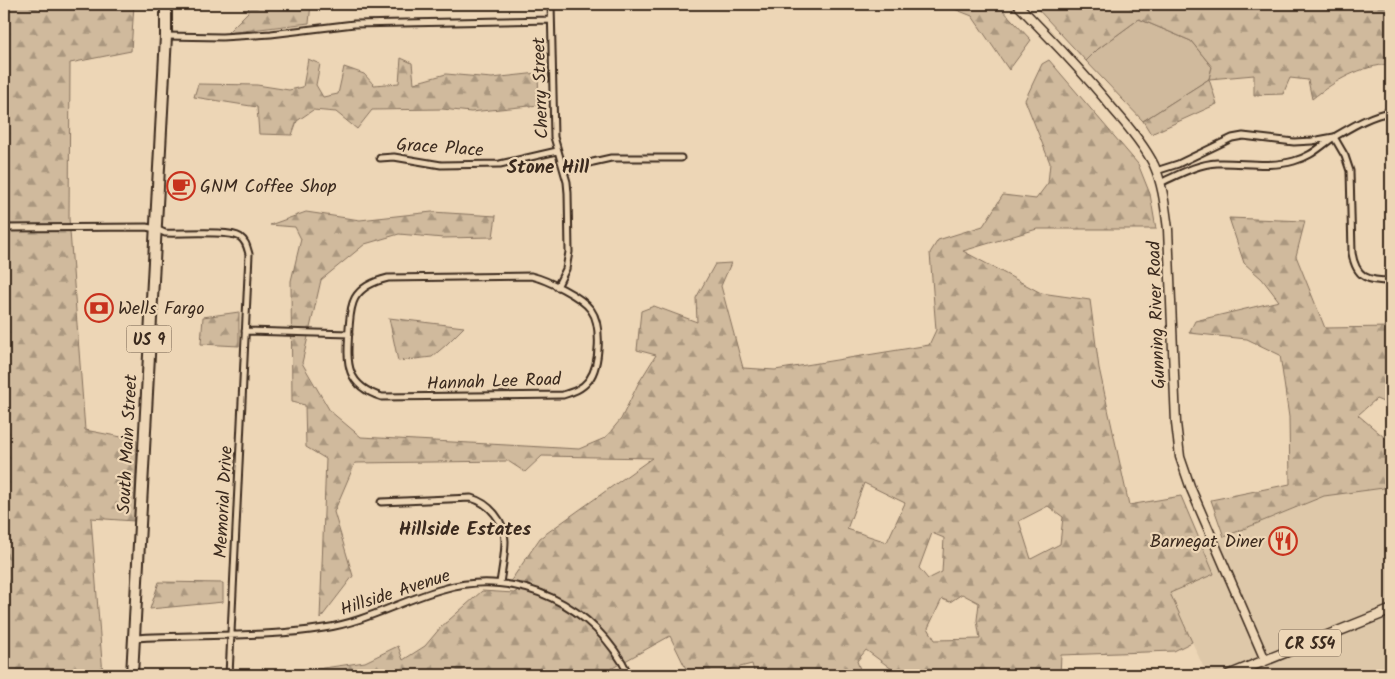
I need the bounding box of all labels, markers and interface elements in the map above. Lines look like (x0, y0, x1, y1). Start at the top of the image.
street label: Cherry Street (525, 36, 558, 139)
street label: Grace Place (395, 131, 485, 166)
district label: Stone Hill (507, 153, 590, 183)
cafe icon: GNM Coffee Shop (166, 171, 196, 201)
place label: GNM Coffee Shop (200, 173, 337, 202)
street label: Gunning River Road (1140, 239, 1175, 390)
bank icon: Wells Fargo (84, 293, 114, 323)
place label: Wells Fargo (118, 295, 204, 324)
road number: US 9 (126, 326, 172, 352)
street label: Hannah Lee Road (426, 366, 563, 399)
street label: South Main Street (110, 373, 147, 515)
street label: Memorial Drive (207, 445, 242, 559)
district label: Hillside Estates (399, 515, 531, 545)
restaurant icon: Barnegat Diner (1268, 526, 1298, 556)
place label: Barnegat Diner (1150, 528, 1265, 557)
street label: Hillside Avenue (337, 562, 454, 625)
road number: CR 554 (1279, 630, 1341, 656)

